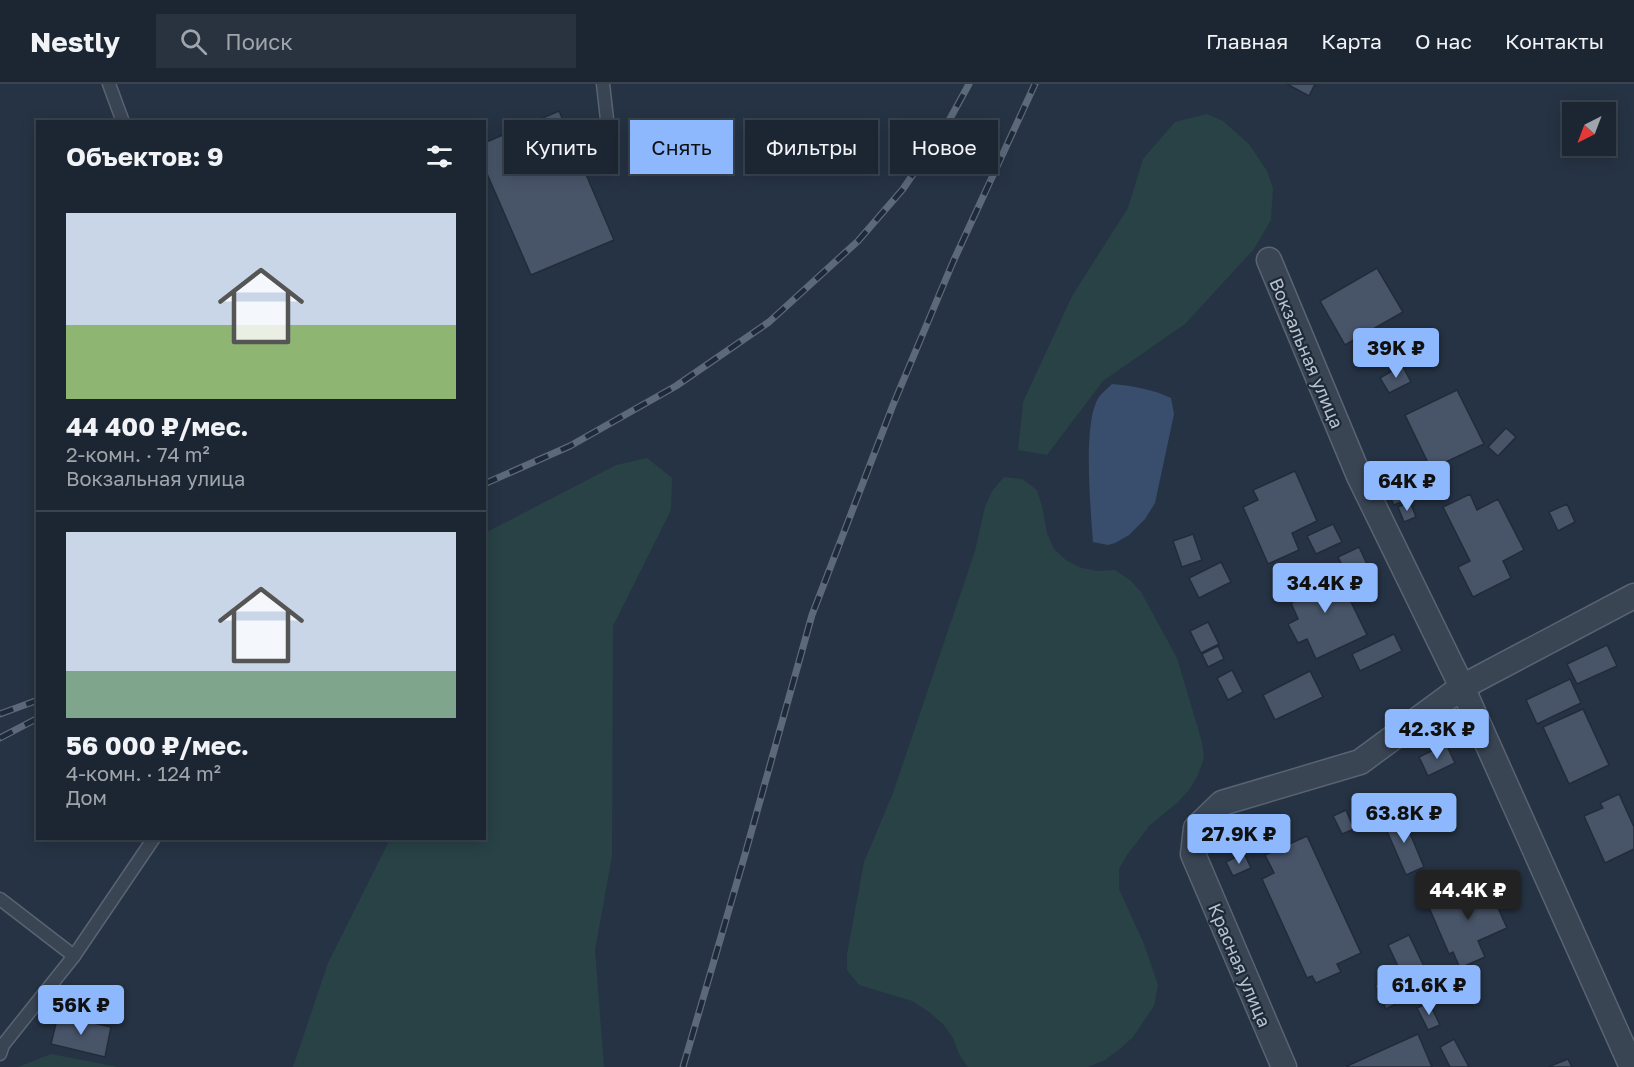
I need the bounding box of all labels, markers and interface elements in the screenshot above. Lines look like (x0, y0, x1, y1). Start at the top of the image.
search box (156, 14, 576, 68)
text: Nestly (30, 25, 120, 58)
icon: search (177, 25, 210, 58)
text: Поиск (225, 28, 293, 55)
text: Главная (1206, 28, 1288, 54)
text: Карта (1321, 28, 1382, 54)
text: О нас (1415, 28, 1472, 54)
text: Контакты (1505, 28, 1604, 54)
north arrow (1562, 102, 1616, 156)
map controls (1562, 102, 1616, 156)
chip: Купить (504, 120, 618, 174)
chip: Снять (630, 120, 733, 174)
chip: Фильтры (745, 120, 878, 174)
chip: Новое (890, 120, 998, 174)
icon: filters (423, 140, 456, 173)
text: Объектов: 9 (66, 141, 224, 172)
icon: home (207, 252, 315, 360)
street label: Вокзальная улица (1265, 274, 1349, 432)
pin: 39K ₽ (1354, 328, 1438, 379)
text: 39K ₽ (1367, 335, 1425, 359)
text: 44 400 ₽/мес. (66, 411, 248, 442)
text: 2-комн. · 74 m² (66, 442, 210, 466)
pin: 64K ₽ (1365, 461, 1449, 512)
text: Вокзальная улица (66, 466, 245, 490)
text: 64K ₽ (1378, 468, 1436, 492)
pin: 34.4K ₽ (1270, 563, 1380, 614)
text: 34.4K ₽ (1287, 570, 1363, 594)
icon: home (207, 571, 315, 679)
pin: 42.3K ₽ (1382, 709, 1492, 760)
text: 42.3K ₽ (1399, 716, 1475, 740)
text: 56 000 ₽/мес. (66, 730, 249, 761)
text: 4-комн. · 124 m² (66, 761, 221, 785)
text: Дом (66, 785, 107, 809)
pin: 63.8K ₽ (1349, 793, 1459, 844)
text: 63.8K ₽ (1365, 800, 1443, 824)
pin: 27.9K ₽ (1184, 814, 1294, 865)
text: 27.9K ₽ (1201, 821, 1277, 845)
pin: 44.4K ₽ (1413, 870, 1523, 921)
text: 44.4K ₽ (1430, 877, 1506, 901)
street label: Красная улица (1204, 900, 1276, 1030)
pin: 61.6K ₽ (1374, 965, 1484, 1016)
text: 61.6K ₽ (1391, 972, 1467, 996)
pin: 56K ₽ (39, 985, 123, 1036)
text: 56K ₽ (52, 992, 110, 1016)

